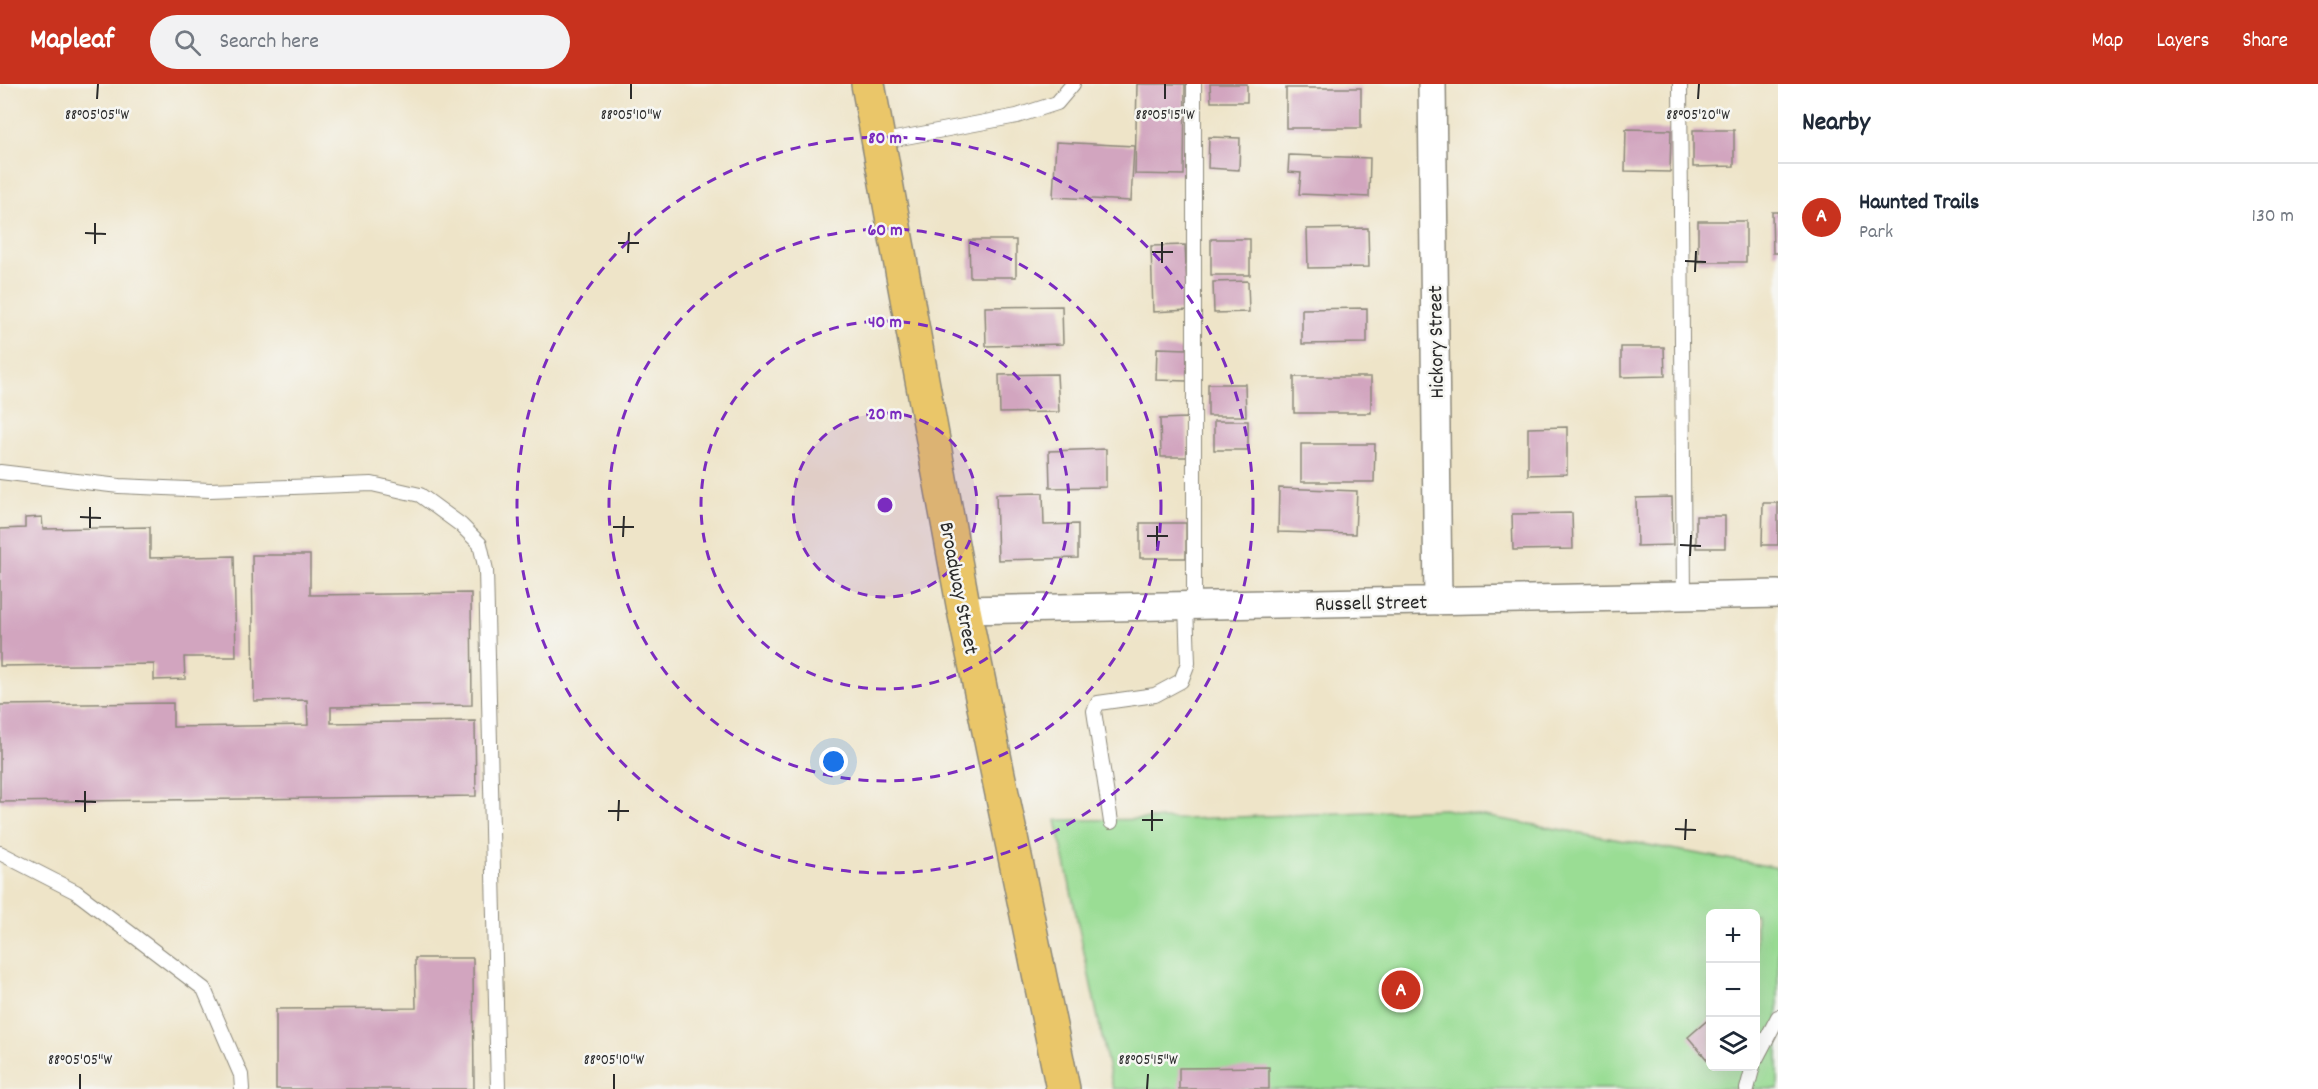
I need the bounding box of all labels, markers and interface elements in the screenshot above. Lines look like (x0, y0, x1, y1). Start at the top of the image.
search box (150, 15, 570, 69)
text: Mapleaf (30, 22, 114, 62)
icon: search (171, 26, 204, 59)
text: Search here (219, 27, 319, 58)
text: Map (2092, 27, 2123, 57)
text: Layers (2156, 27, 2209, 57)
text: Share (2242, 27, 2288, 57)
text: 88°05'05"W (65, 105, 129, 127)
text: 88°05'10"W (601, 105, 662, 127)
text: 88°05'15"W (1135, 105, 1195, 127)
text: 88°05'20"W (1666, 105, 1730, 127)
text: Nearby (1802, 105, 1870, 142)
text: 80 m (868, 127, 902, 152)
text: Haunted Trails (1859, 188, 1979, 219)
text: A (1816, 203, 1827, 231)
text: 130 m (2252, 203, 2294, 231)
text: 60 m (867, 219, 903, 244)
text: Park (1859, 219, 1893, 247)
street label: Hickory Street (1422, 285, 1454, 399)
text: 40 m (868, 311, 902, 336)
text: 20 m (868, 403, 902, 428)
centre of rings (875, 495, 895, 515)
street label: Broadway Street (929, 520, 985, 658)
street label: Russell Street (1315, 589, 1428, 621)
your location (819, 747, 848, 776)
map controls (1706, 909, 1760, 1071)
button: + (1706, 909, 1760, 963)
button: − (1706, 963, 1760, 1017)
pin: A (1382, 968, 1420, 1012)
button: layers (1706, 1017, 1760, 1071)
text: 88°05'05"W (48, 1050, 112, 1072)
text: 88°05'10"W (584, 1050, 645, 1072)
text: 88°05'15"W (1118, 1050, 1178, 1072)

